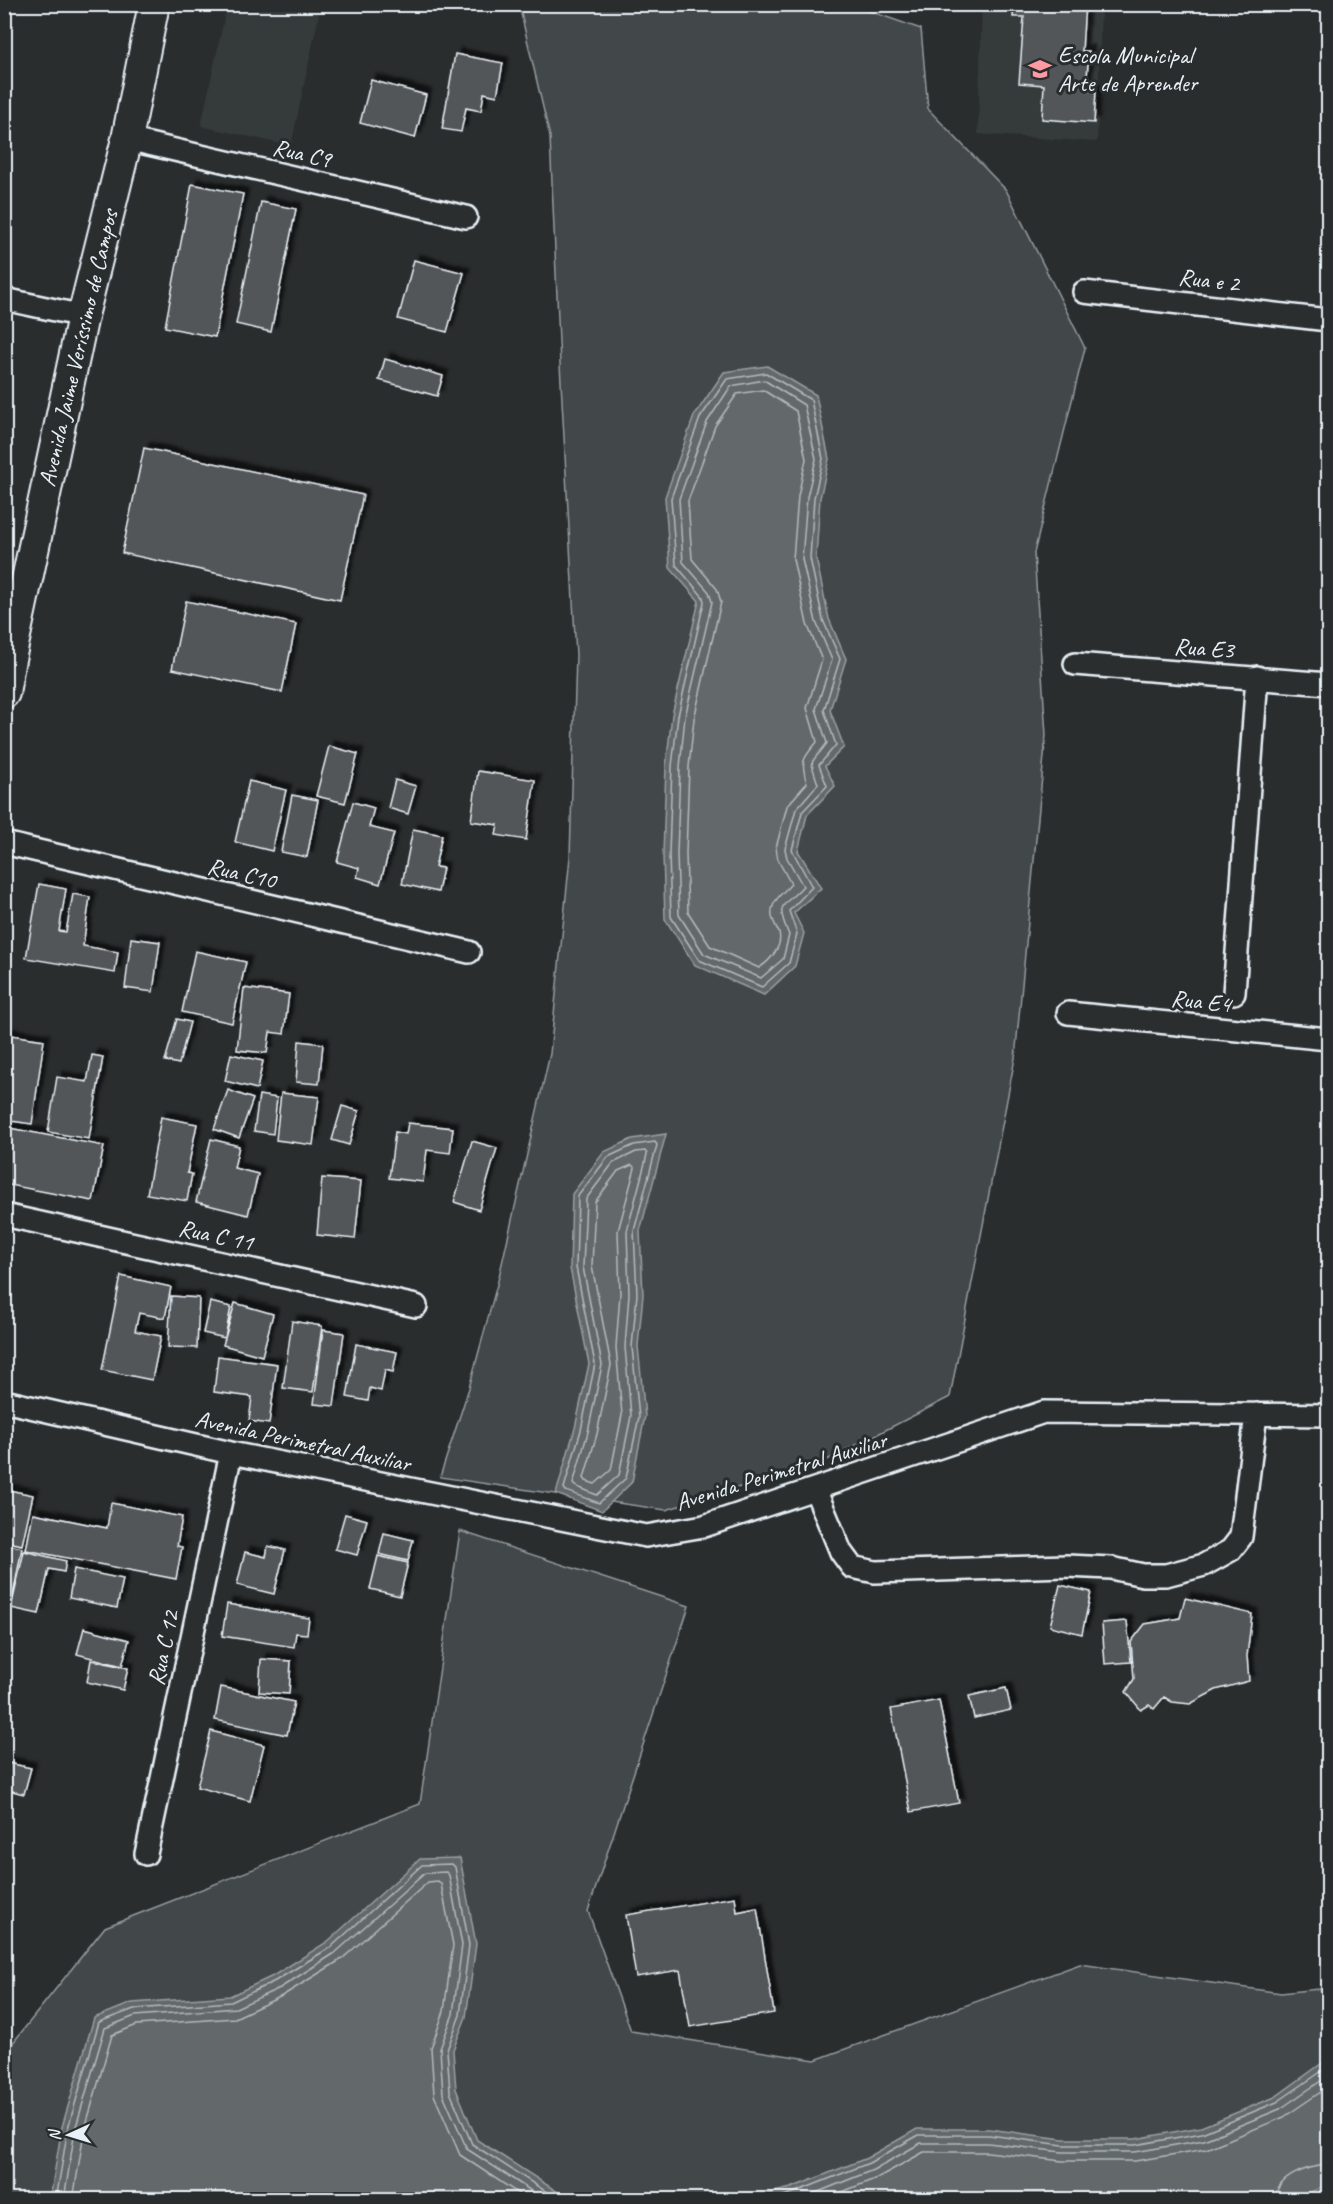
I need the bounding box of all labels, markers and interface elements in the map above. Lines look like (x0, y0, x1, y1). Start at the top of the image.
place label: Escola Municipal Arte de Aprender (1058, 40, 1200, 98)
school or university icon: Escola Municipal Arte de Aprender (1027, 56, 1053, 82)
street label: Rua C9 (270, 132, 336, 175)
street label: Avenida Jaime Veríssimo de Campos (32, 204, 125, 489)
street label: Rua e 2 (1177, 261, 1243, 299)
street label: Rua E3 (1173, 631, 1237, 665)
street label: Rua C10 (205, 851, 281, 896)
street label: Rua E4 (1170, 983, 1235, 1019)
street label: Rua C 11 (176, 1212, 257, 1258)
street label: Avenida Perimetral Auxiliar (193, 1404, 416, 1479)
street label: Avenida Perimetral Auxiliar (672, 1424, 893, 1517)
street label: Rua C 12 (140, 1606, 186, 1688)
north arrow (39, 2105, 99, 2165)
text: N (44, 2127, 65, 2142)

